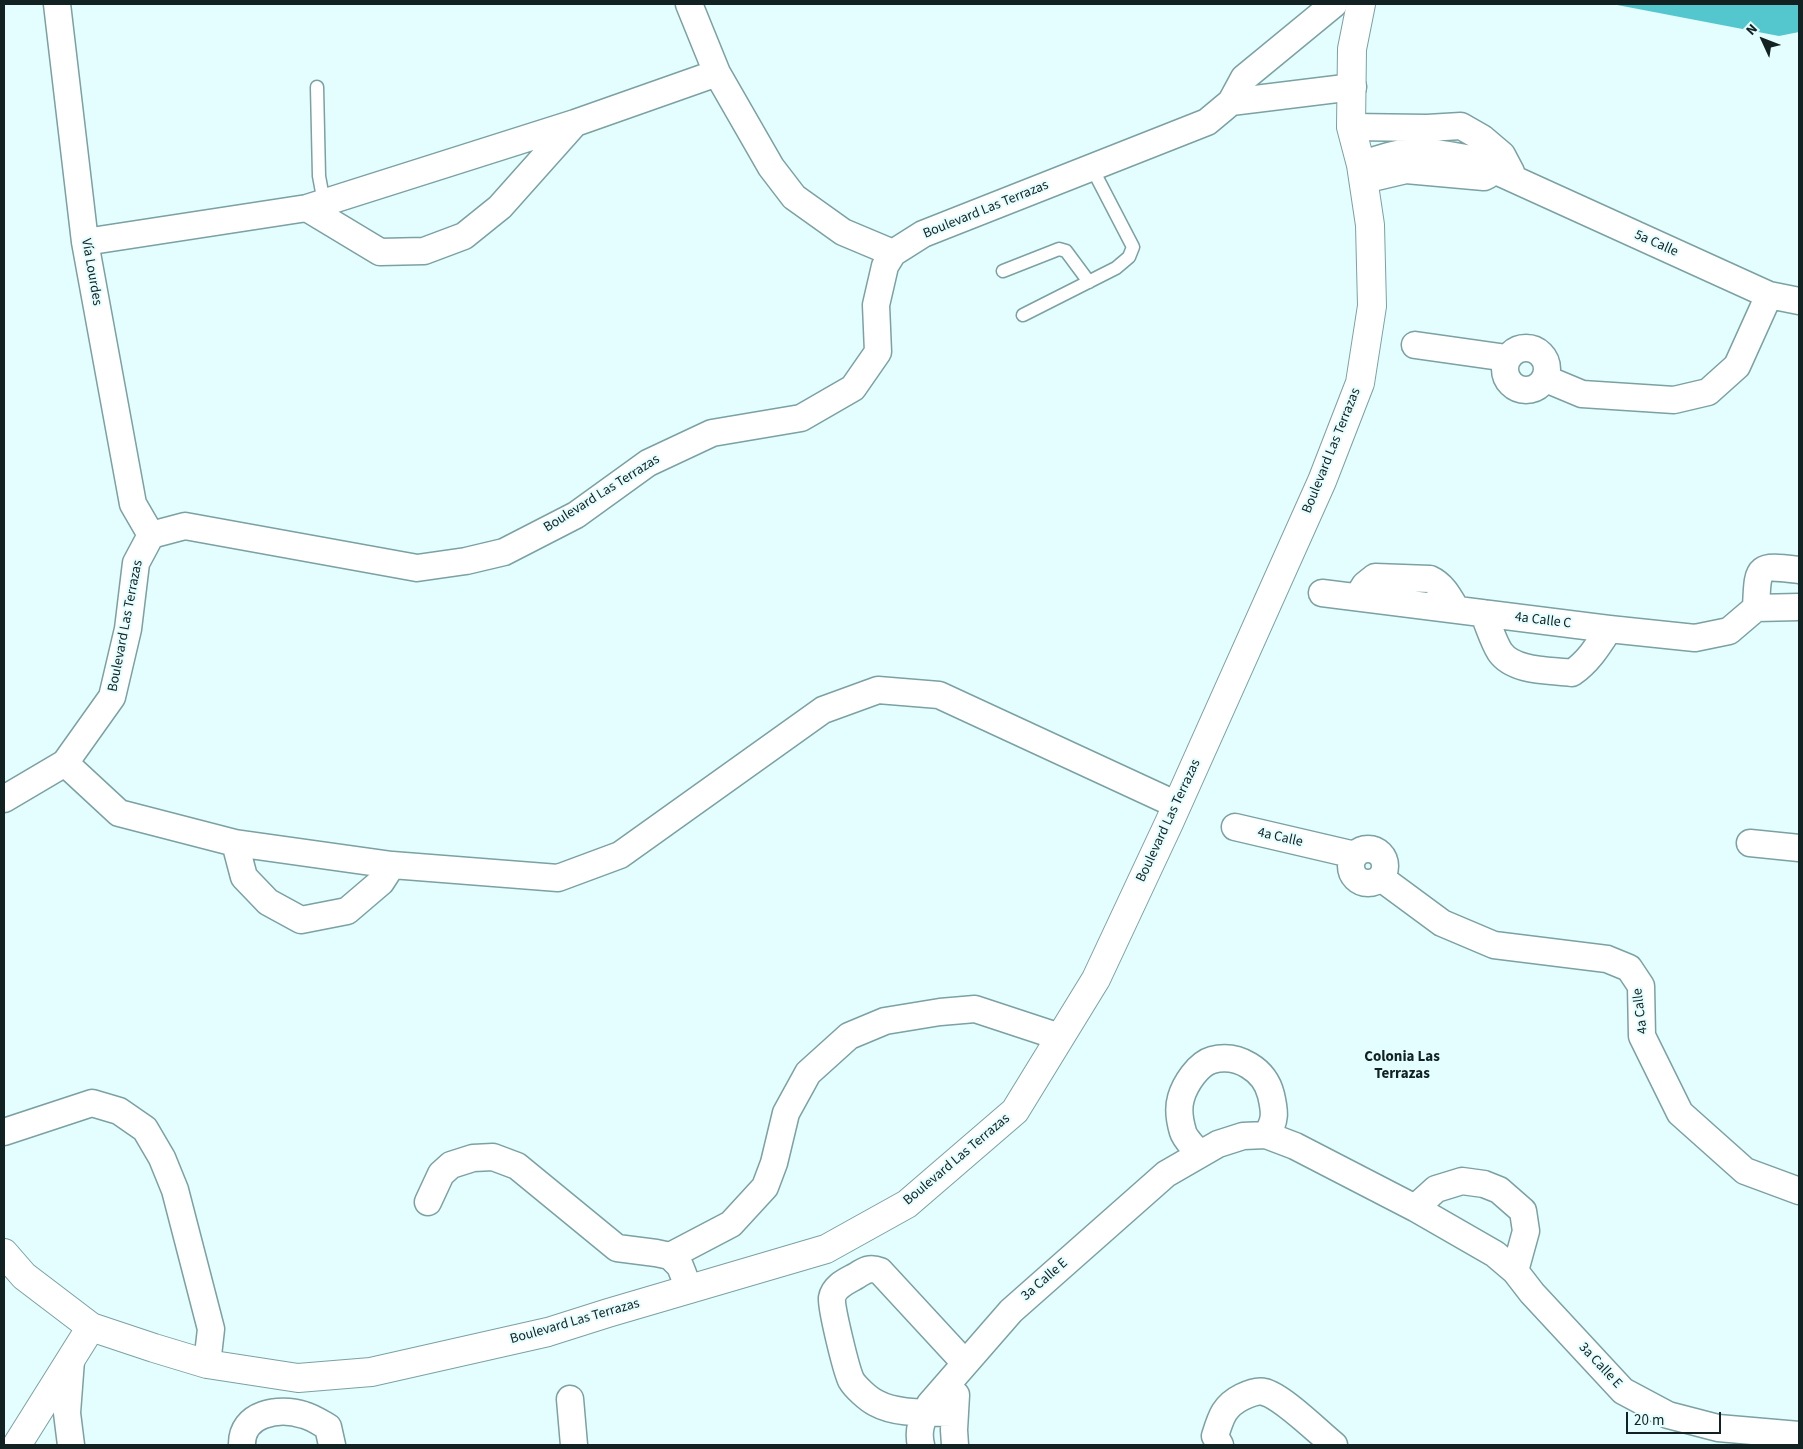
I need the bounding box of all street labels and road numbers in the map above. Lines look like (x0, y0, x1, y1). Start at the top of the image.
street label: Boulevard Las Terrazas (921, 177, 1051, 243)
street label: 5a Calle (1632, 227, 1680, 261)
street label: Vía Lourdes (77, 237, 105, 307)
street label: Boulevard Las Terrazas (1299, 386, 1365, 516)
street label: Boulevard Las Terrazas (541, 451, 663, 537)
street label: Boulevard Las Terrazas (105, 559, 147, 693)
street label: 4a Calle C (1514, 609, 1572, 633)
street label: Boulevard Las Terrazas (1133, 757, 1205, 885)
street label: 4a Calle (1256, 825, 1304, 851)
street label: 4a Calle (1630, 987, 1652, 1035)
street label: Boulevard Las Terrazas (900, 1111, 1014, 1209)
street label: 3a Calle E (1018, 1255, 1072, 1305)
street label: Boulevard Las Terrazas (508, 1296, 642, 1348)
street label: 3a Calle E (1575, 1340, 1625, 1392)

